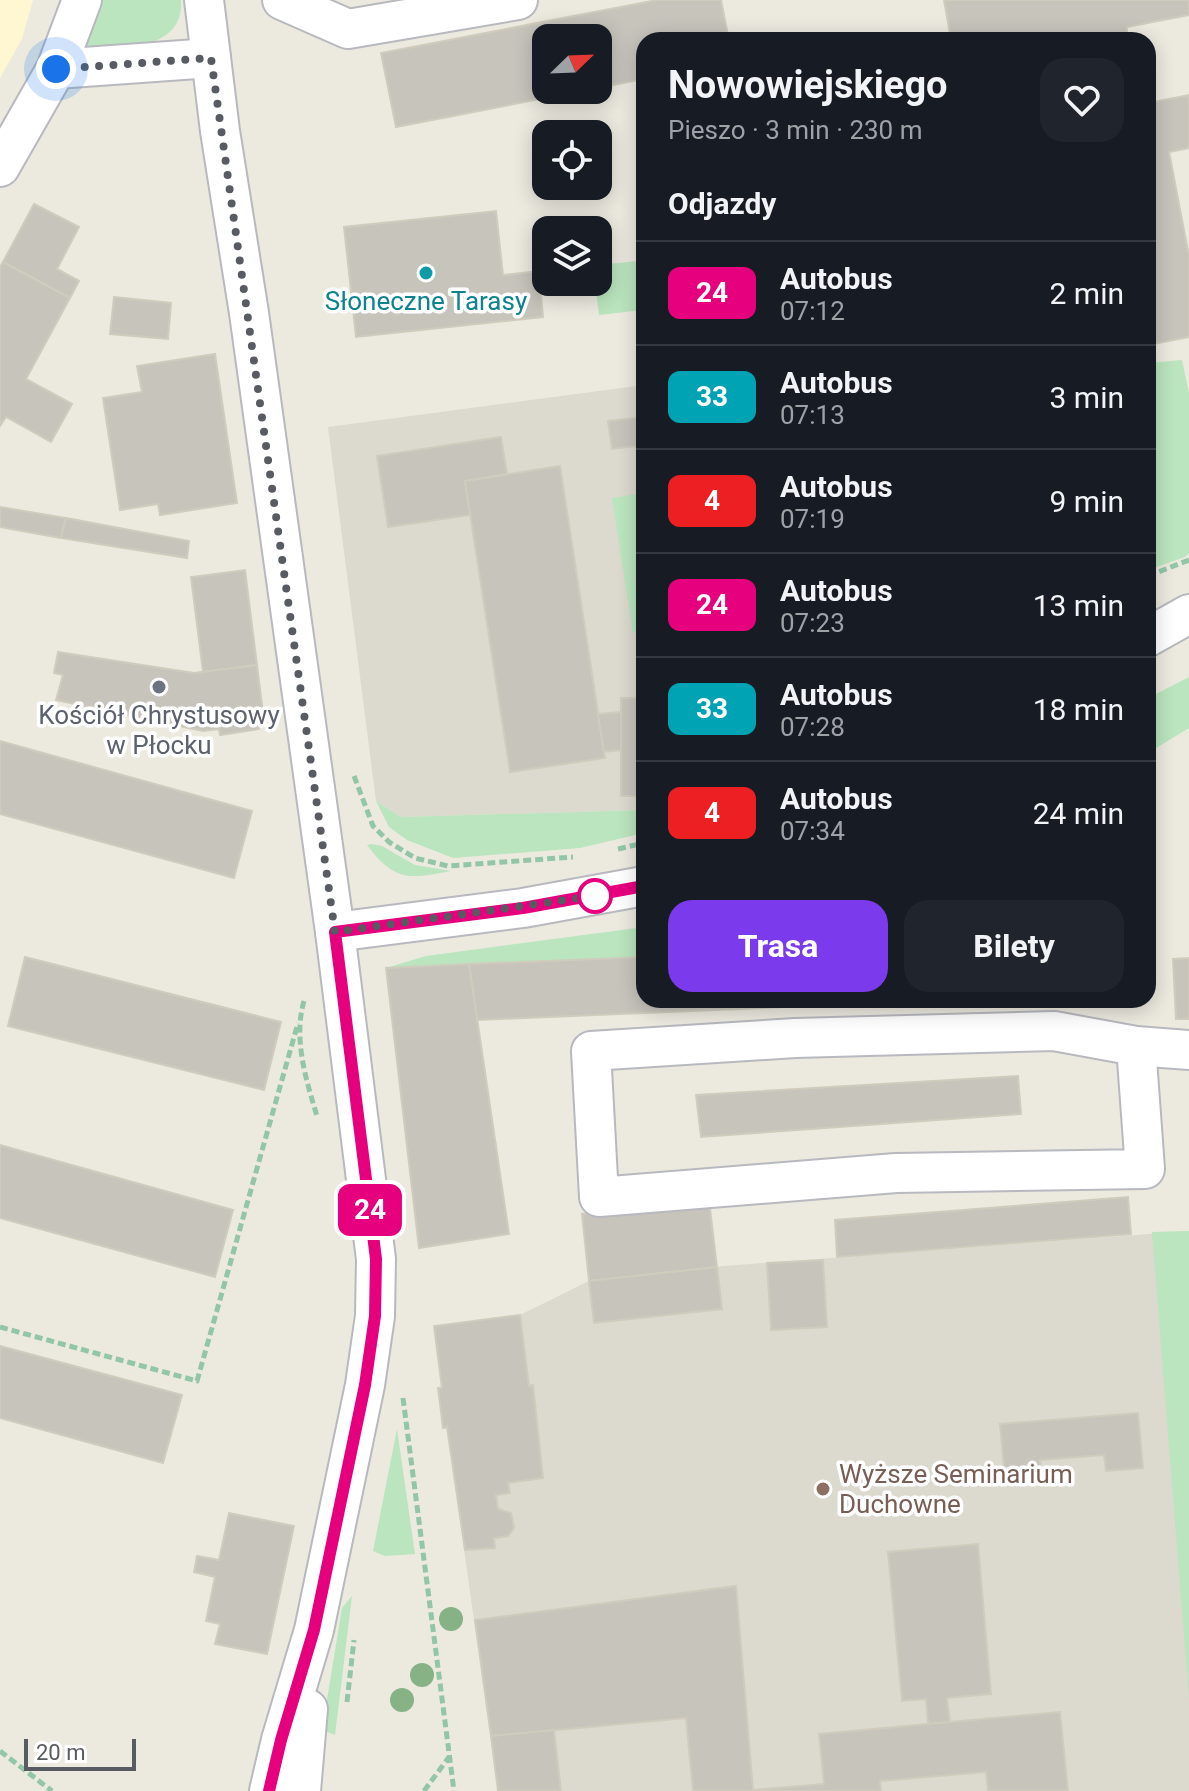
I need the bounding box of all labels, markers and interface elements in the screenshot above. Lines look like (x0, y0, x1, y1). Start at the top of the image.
north arrow (532, 24, 612, 104)
map controls (532, 24, 612, 296)
your location (36, 49, 76, 89)
button: heart (1040, 58, 1124, 142)
text: Nowowiejskiego (668, 63, 948, 107)
text: Pieszo · 3 min · 230 m (668, 115, 922, 145)
button: locate (532, 120, 612, 200)
text: Odjazdy (668, 186, 776, 221)
button: layers (532, 216, 612, 296)
text: Autobus (780, 261, 893, 296)
marker: Słoneczne Tarasy (417, 264, 435, 282)
text: 24 (696, 276, 728, 309)
text: 2 min (1050, 276, 1124, 311)
place label: Słoneczne Tarasy (325, 286, 527, 316)
text: 07:12 (780, 296, 845, 326)
text: Autobus (780, 365, 893, 400)
text: 33 (696, 380, 728, 413)
text: 3 min (1050, 380, 1124, 415)
text: 07:13 (780, 400, 845, 430)
text: Autobus (780, 469, 893, 504)
text: 4 (704, 484, 720, 517)
text: 9 min (1050, 484, 1124, 519)
text: 07:19 (780, 504, 845, 534)
text: Autobus (780, 573, 893, 608)
text: 24 (696, 588, 728, 621)
text: 13 min (1033, 588, 1124, 623)
text: 07:23 (780, 608, 845, 638)
text: Autobus (780, 677, 893, 712)
marker: Kościół Chrystusowy w Płocku (150, 678, 168, 696)
text: 33 (696, 692, 728, 725)
text: 18 min (1033, 692, 1124, 727)
place label: Kościół Chrystusowy w Płocku (38, 700, 280, 760)
text: 07:28 (780, 712, 845, 742)
text: Autobus (780, 781, 893, 816)
text: 4 (704, 796, 720, 829)
text: 24 min (1033, 796, 1124, 831)
text: 07:34 (780, 816, 845, 846)
unlabelled marker (578, 879, 612, 913)
button: Trasa (668, 900, 888, 992)
button: Bilety (904, 900, 1124, 992)
line badge: 24 (334, 1184, 406, 1236)
text: 24 (354, 1193, 386, 1226)
place label: Wyższe Seminarium Duchowne (839, 1459, 1073, 1519)
marker: Wyższe Seminarium Duchowne (814, 1480, 832, 1498)
scale bar (24, 1735, 136, 1771)
text: 20 m (36, 1740, 85, 1765)

